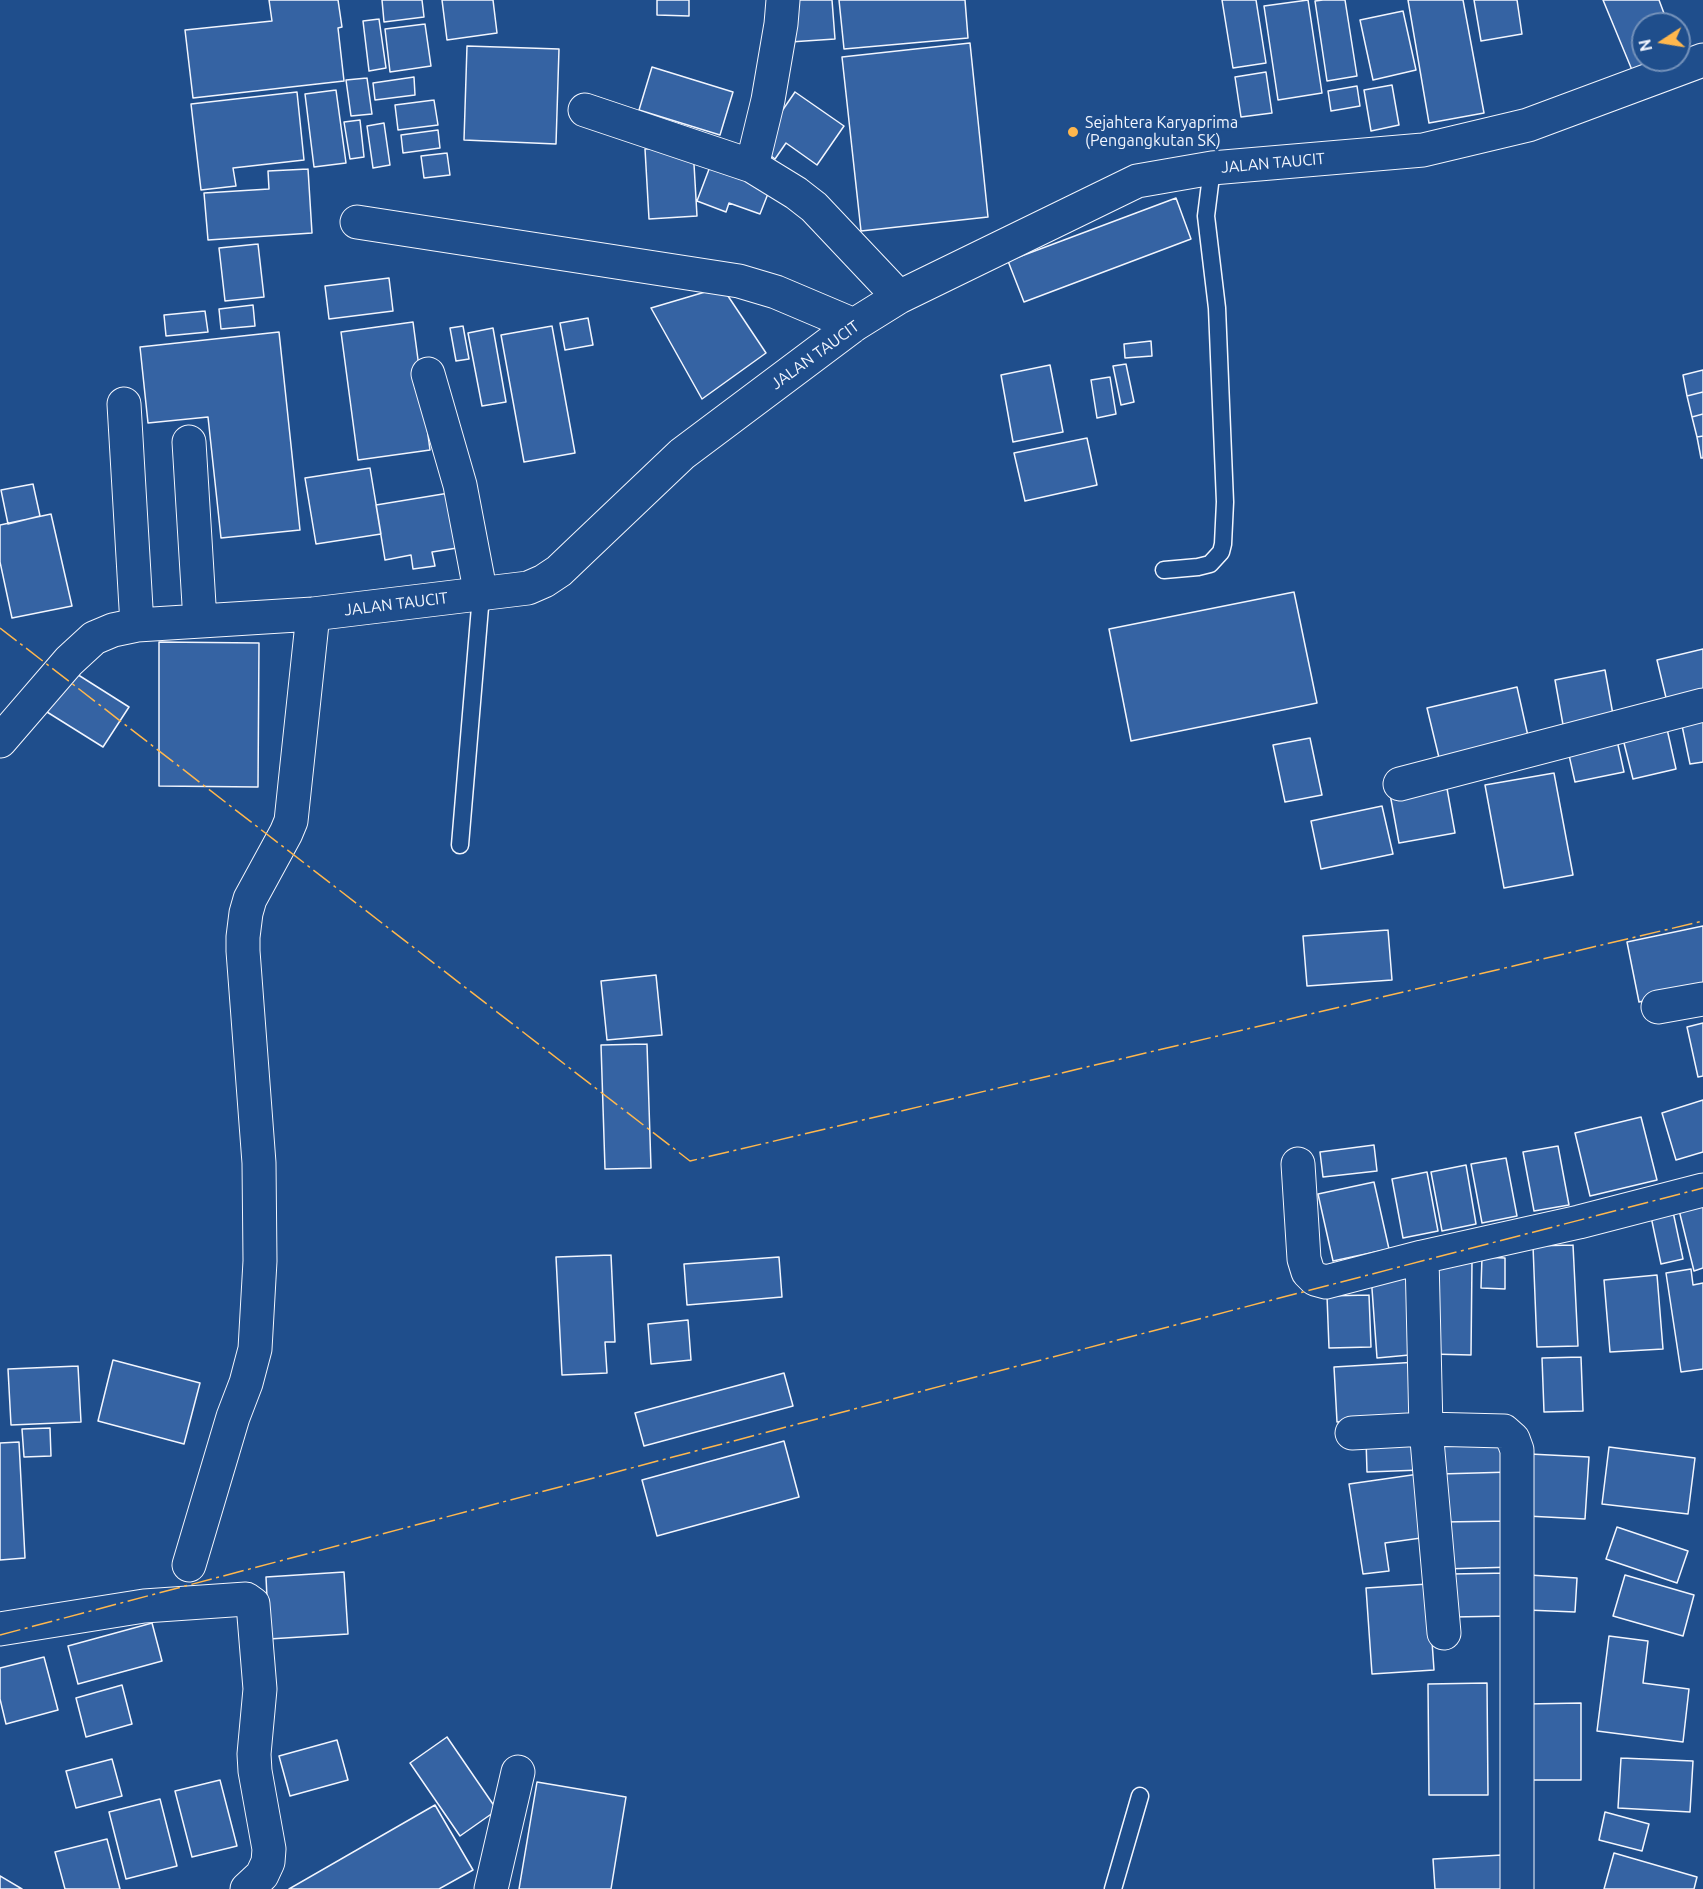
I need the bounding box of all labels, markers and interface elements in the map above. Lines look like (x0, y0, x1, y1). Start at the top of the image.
north arrow (1631, 12, 1691, 72)
text: N (1635, 38, 1655, 53)
place label: Sejahtera Karyaprima (Pengangkutan SK) (1085, 113, 1238, 151)
marker: Sejahtera Karyaprima (Pengangkutan SK) (1066, 125, 1080, 139)
street label: JALAN TAUCIT (1220, 149, 1326, 177)
street label: JALAN TAUCIT (767, 317, 863, 393)
street label: JALAN TAUCIT (343, 588, 449, 620)

